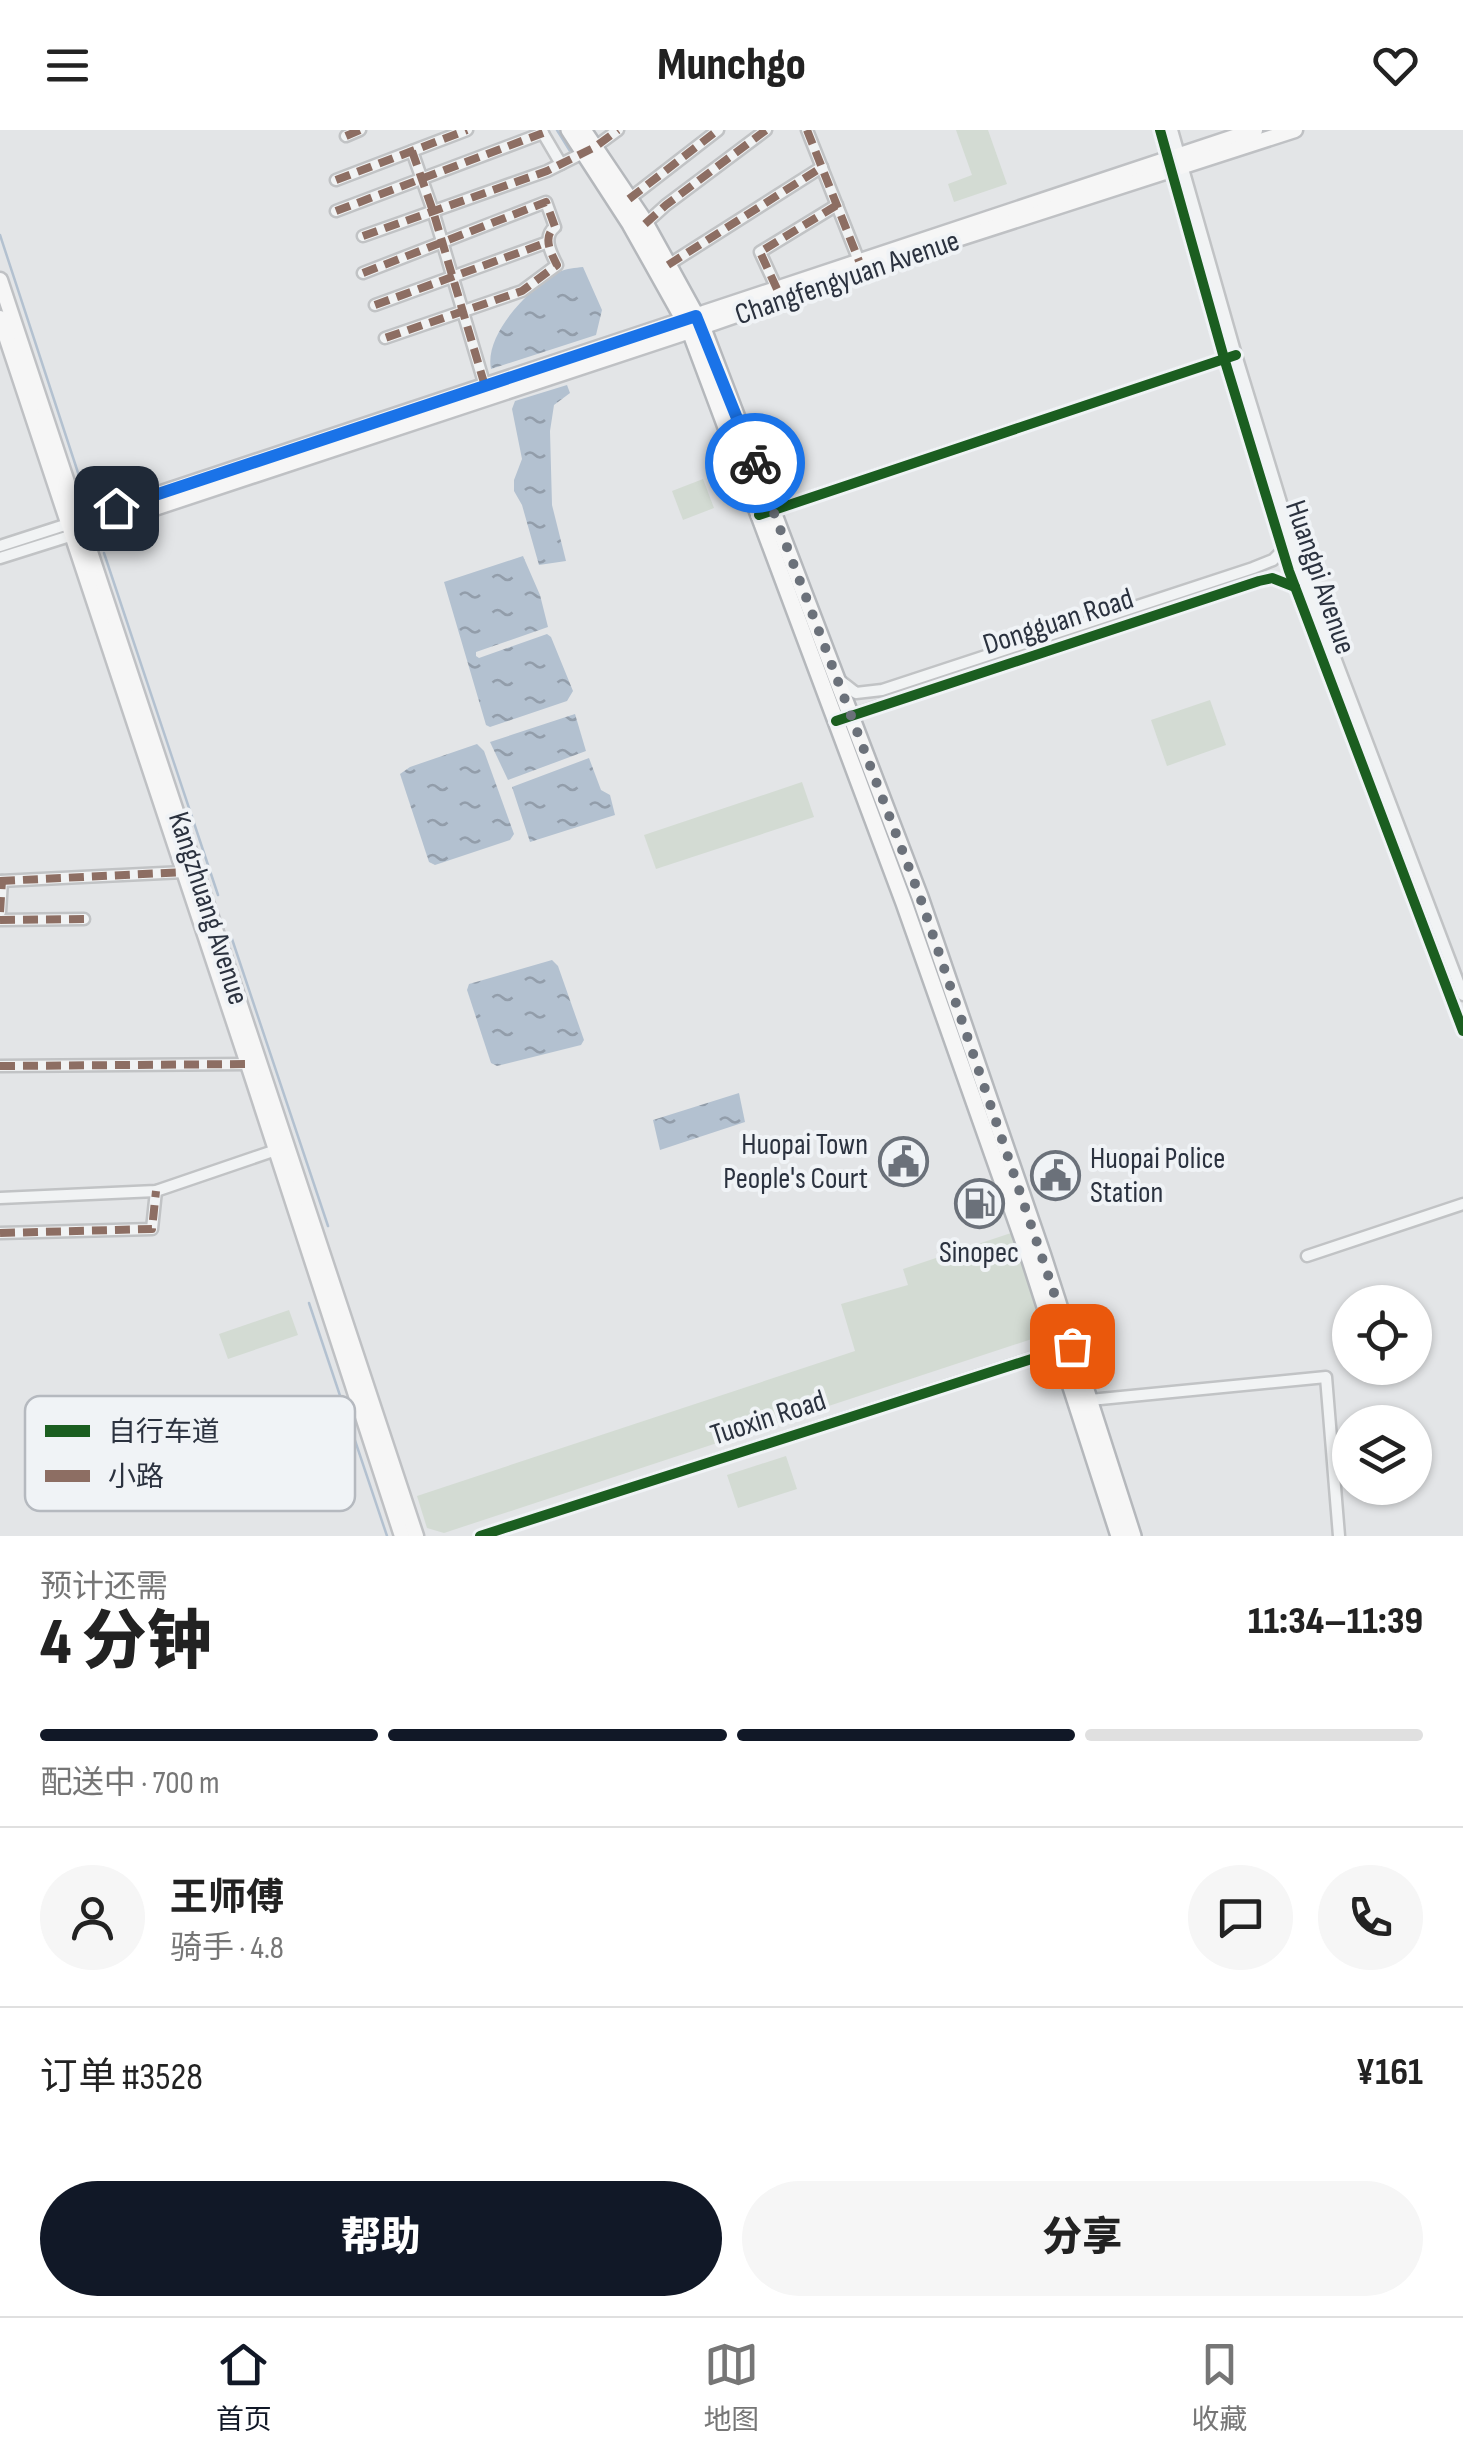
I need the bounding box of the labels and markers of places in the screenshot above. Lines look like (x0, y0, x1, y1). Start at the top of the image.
pin (74, 466, 159, 551)
place label: Huopai Town People's Court (723, 1127, 868, 1197)
public building icon: Huopai Town People's Court (877, 1135, 929, 1187)
place label: Huopai Police Station (1090, 1141, 1225, 1211)
public building icon: Huopai Police Station (1029, 1149, 1081, 1201)
fuel station icon: Sinopec (953, 1177, 1005, 1229)
place label: Sinopec (939, 1235, 1019, 1271)
pin (1030, 1304, 1115, 1389)

